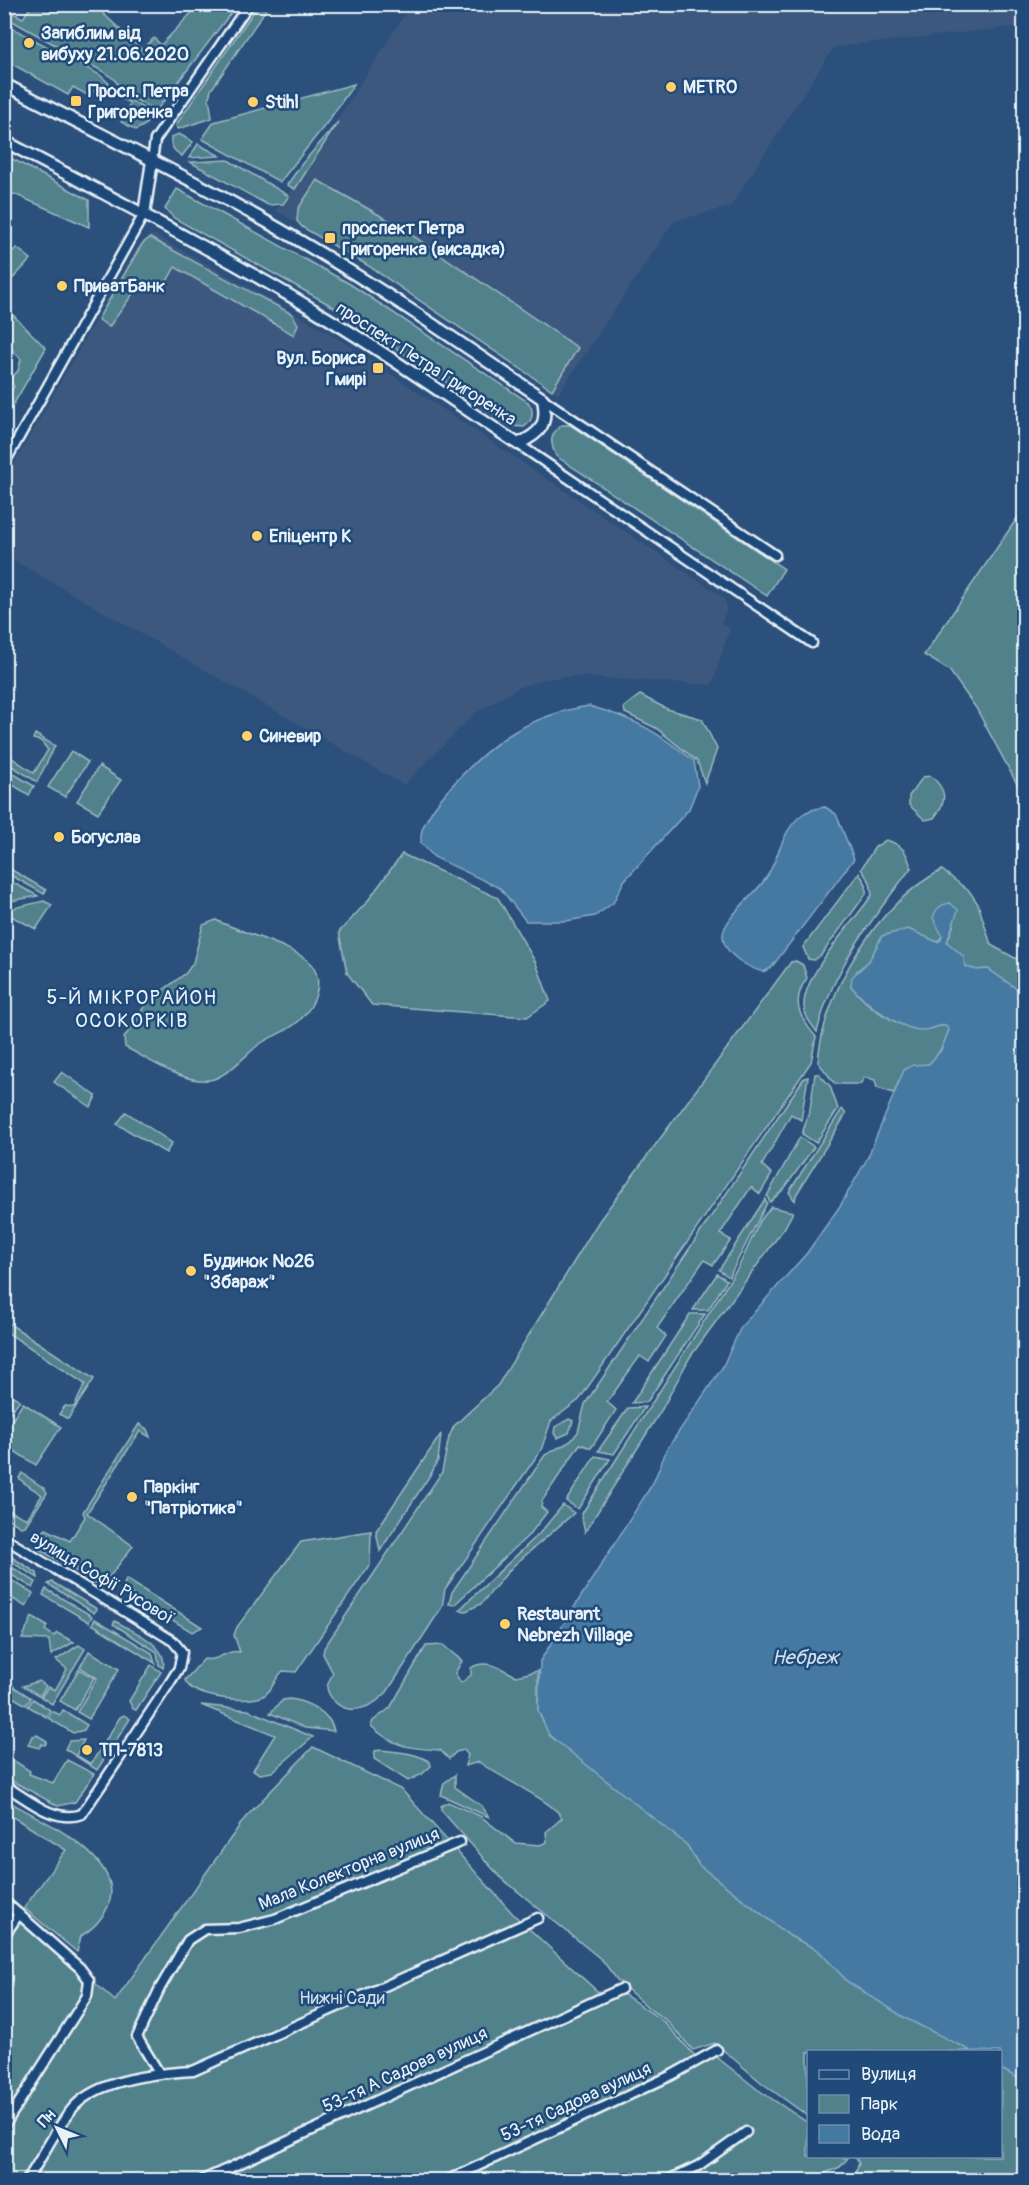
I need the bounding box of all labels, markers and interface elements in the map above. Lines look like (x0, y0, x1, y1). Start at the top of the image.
place label: Загиблим від вибуху 21.06.2020 (41, 22, 189, 66)
marker: Загиблим від вибуху 21.06.2020 (22, 36, 36, 50)
place label: METRO (683, 76, 738, 99)
place label: Просп. Петра Григоренка (88, 80, 189, 124)
marker: METRO (664, 80, 678, 94)
place label: Stihl (265, 91, 299, 114)
marker: Просп. Петра Григоренка (69, 94, 83, 108)
marker: Stihl (246, 95, 260, 109)
place label: проспект Петра Григоренка (висадка) (342, 217, 506, 261)
marker: проспект Петра Григоренка (висадка) (323, 231, 337, 245)
place label: ПриватБанк (74, 275, 165, 298)
marker: ПриватБанк (55, 279, 69, 293)
street label: проспект Петра Григоренка (331, 297, 521, 431)
place label: Вул. Бориса Гмирі (276, 347, 367, 391)
marker: Вул. Бориса Гмирі (371, 361, 385, 375)
place label: Епіцентр К (269, 525, 352, 548)
marker: Епіцентр К (250, 529, 264, 543)
place label: Синевир (259, 725, 322, 748)
marker: Синевир (240, 729, 254, 743)
place label: Богуслав (71, 826, 141, 849)
marker: Богуслав (52, 830, 66, 844)
district label: 5-Й МІКРОРАЙОН ОСОКОРКІВ (46, 985, 218, 1033)
place label: Будинок №26 "Збараж" (203, 1250, 315, 1294)
marker: Будинок №26 "Збараж" (184, 1264, 198, 1278)
place label: Паркінг "Патріотика" (144, 1476, 243, 1520)
marker: Паркінг "Патріотика" (125, 1490, 139, 1504)
street label: вулиця Софії Русової (26, 1526, 178, 1630)
place label: Restaurant Nebrezh Village (517, 1603, 634, 1647)
marker: Restaurant Nebrezh Village (498, 1617, 512, 1631)
water label: Небреж (772, 1645, 841, 1670)
place label: ТП-7813 (98, 1739, 163, 1762)
marker: ТП-7813 (80, 1743, 94, 1757)
street label: Мала Колекторна вулиця (255, 1822, 443, 1916)
park label: Нижні Сади (299, 1987, 385, 2010)
street label: 53-тя А Садова вулиця (319, 2022, 491, 2118)
legend (807, 2050, 1002, 2158)
street label: 53-тя Садова вулиця (497, 2057, 655, 2147)
text: Вулиця (861, 2063, 916, 2086)
text: Парк (861, 2093, 898, 2116)
north arrow (27, 2098, 87, 2158)
text: Пн (33, 2105, 60, 2132)
text: Вода (861, 2123, 900, 2146)

